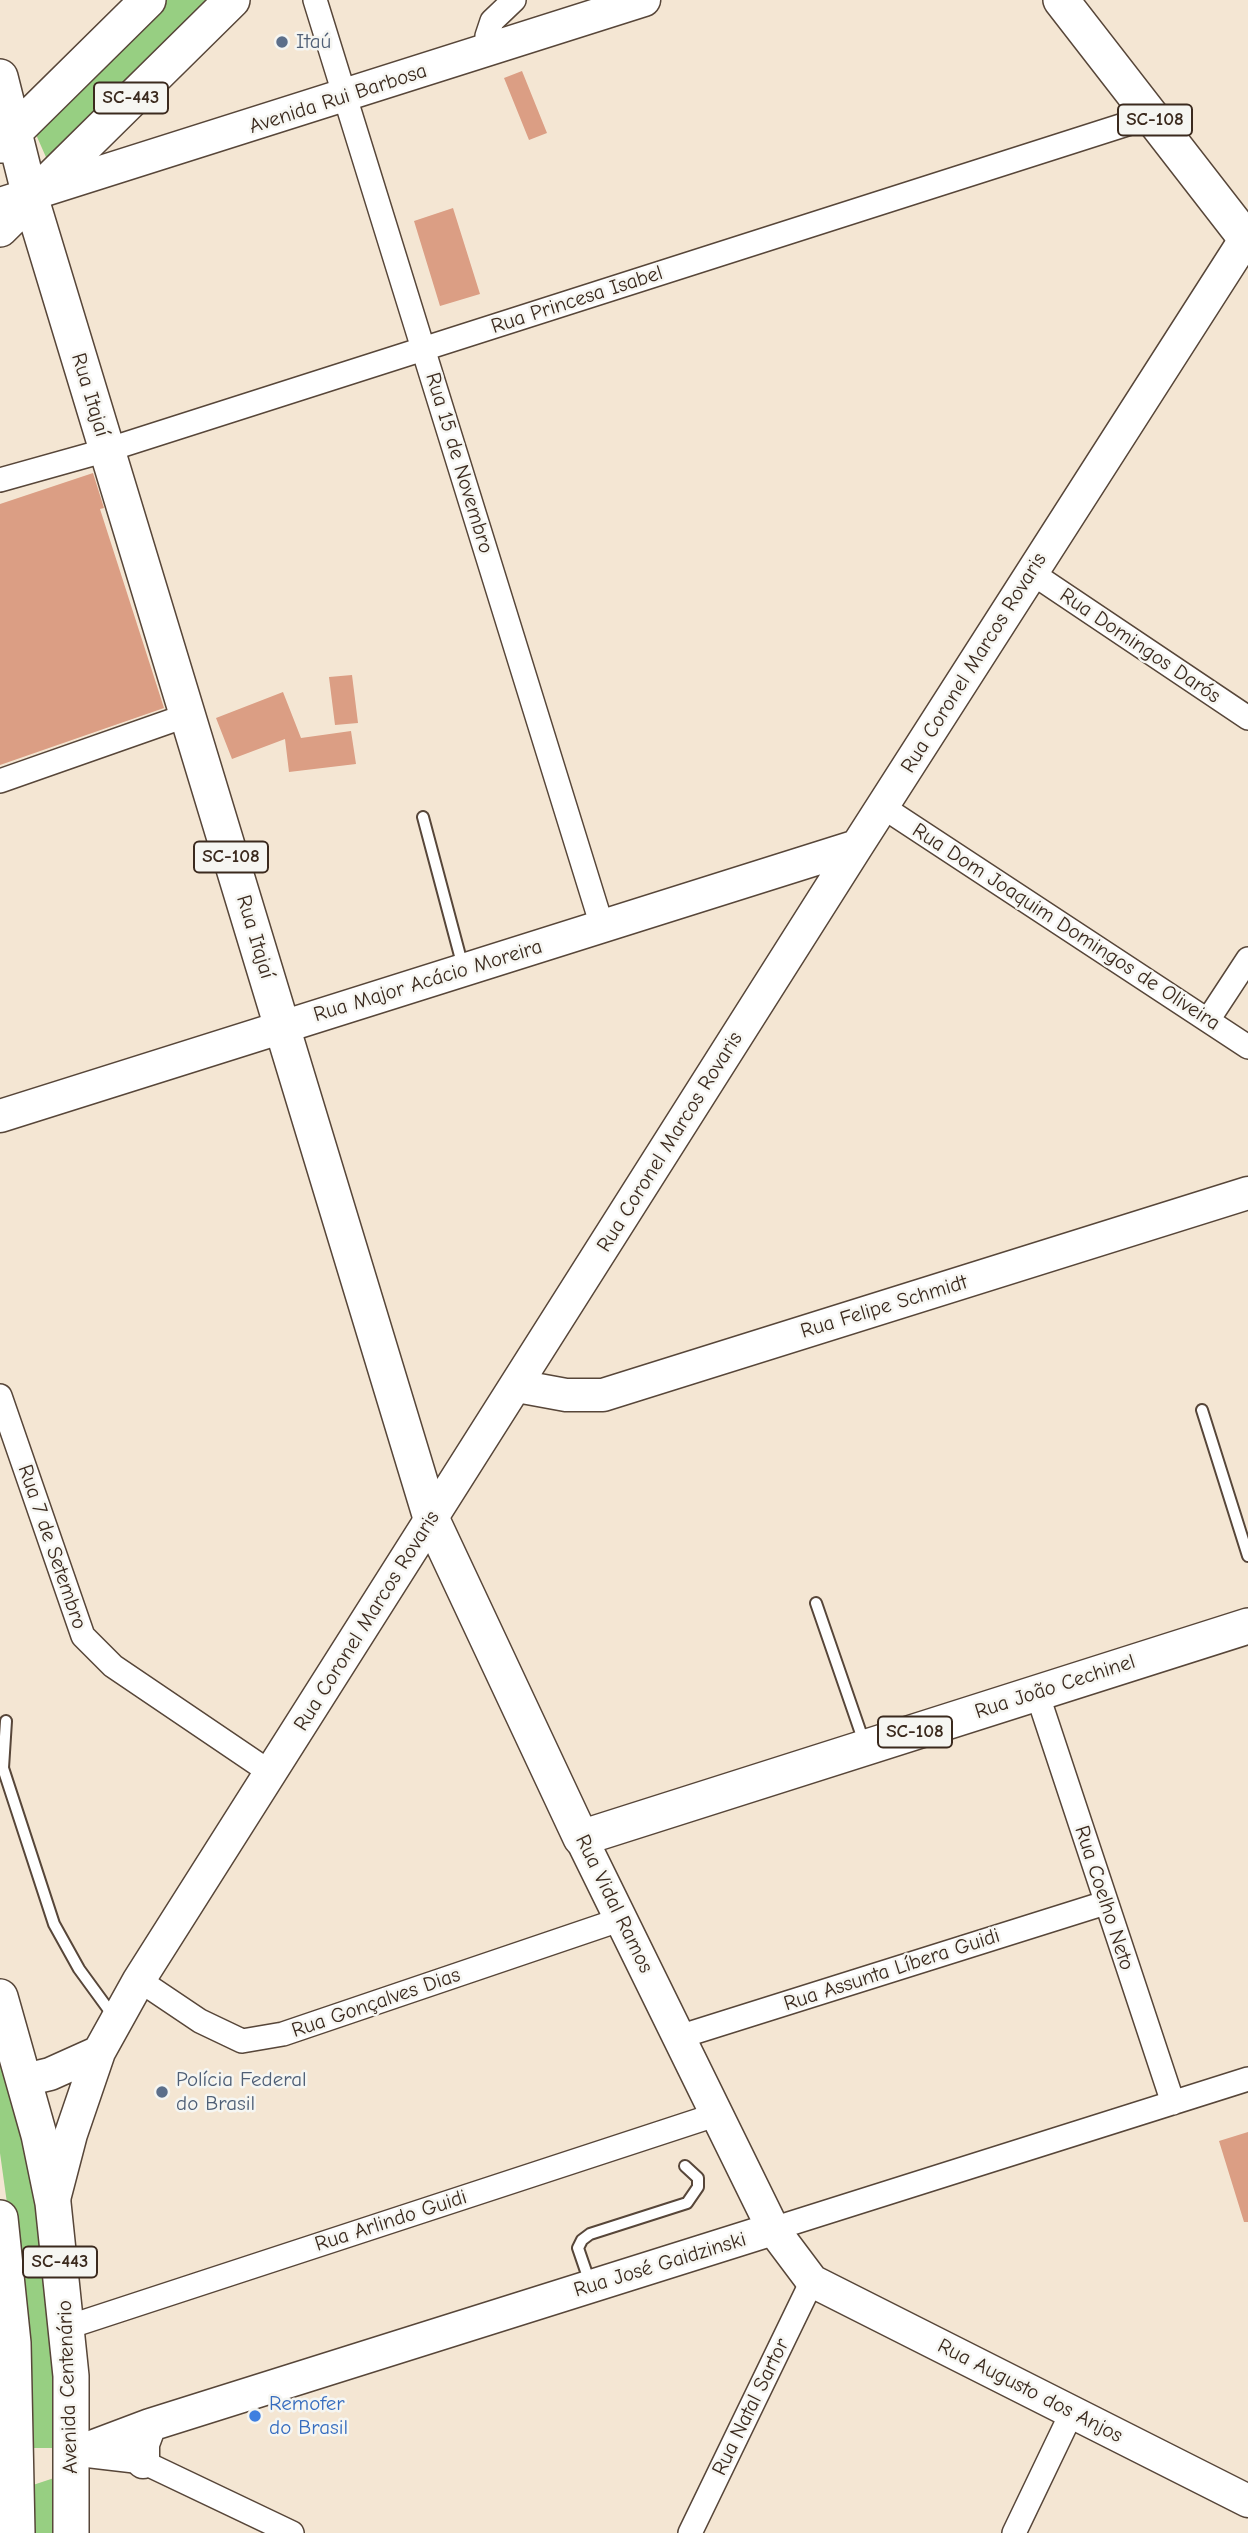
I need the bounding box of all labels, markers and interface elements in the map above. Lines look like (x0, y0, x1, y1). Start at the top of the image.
place label: Itaú (296, 29, 331, 55)
marker: Itaú (274, 34, 290, 50)
street label: Avenida Rui Barbosa (246, 58, 430, 140)
road number: SC-443 (94, 82, 168, 114)
road number: SC-108 (1118, 104, 1192, 136)
street label: Rua Princesa Isabel (488, 260, 666, 340)
street label: Rua Itajaí (65, 350, 115, 440)
street label: Rua 15 de Novembro (420, 370, 498, 556)
street label: Rua Coronel Marcos Rovaris (896, 548, 1052, 778)
street label: Rua Domingos Darós (1055, 583, 1225, 709)
street label: Rua Dom Joaquim Domingos de Oliveira (907, 818, 1225, 1036)
road number: SC-108 (194, 842, 268, 872)
street label: Rua Itajaí (230, 892, 280, 982)
street label: Rua Major Acácio Moreira (311, 934, 545, 1028)
street label: Rua Coronel Marcos Rovaris (592, 1027, 748, 1257)
street label: Rua Felipe Schmidt (798, 1270, 970, 1344)
street label: Rua 7 de Setembro (12, 1461, 92, 1633)
street label: Rua Coronel Marcos Rovaris (289, 1506, 445, 1736)
street label: Rua João Cechinel (972, 1649, 1138, 1725)
road number: SC-108 (878, 1716, 952, 1748)
street label: Rua Coelho Neto (1069, 1823, 1139, 1973)
street label: Rua Vidal Ramos (570, 1831, 658, 1977)
street label: Rua Assunta Líbera Guidi (781, 1923, 1003, 2017)
street label: Rua Gonçalves Dias (288, 1962, 464, 2044)
place label: Polícia Federal do Brasil (176, 2067, 307, 2117)
marker: Polícia Federal do Brasil (154, 2084, 170, 2100)
street label: Rua Arlindo Guidi (312, 2185, 470, 2257)
street label: Rua José Gaidzinski (571, 2227, 749, 2303)
road number: SC-443 (23, 2246, 97, 2278)
street label: Avenida Centenário (52, 2300, 84, 2474)
street label: Rua Augusto dos Anjos (933, 2333, 1127, 2449)
street label: Rua Natal Sartor (707, 2334, 795, 2480)
place label: Remofer do Brasil (269, 2391, 348, 2441)
marker: Remofer do Brasil (247, 2408, 263, 2424)

